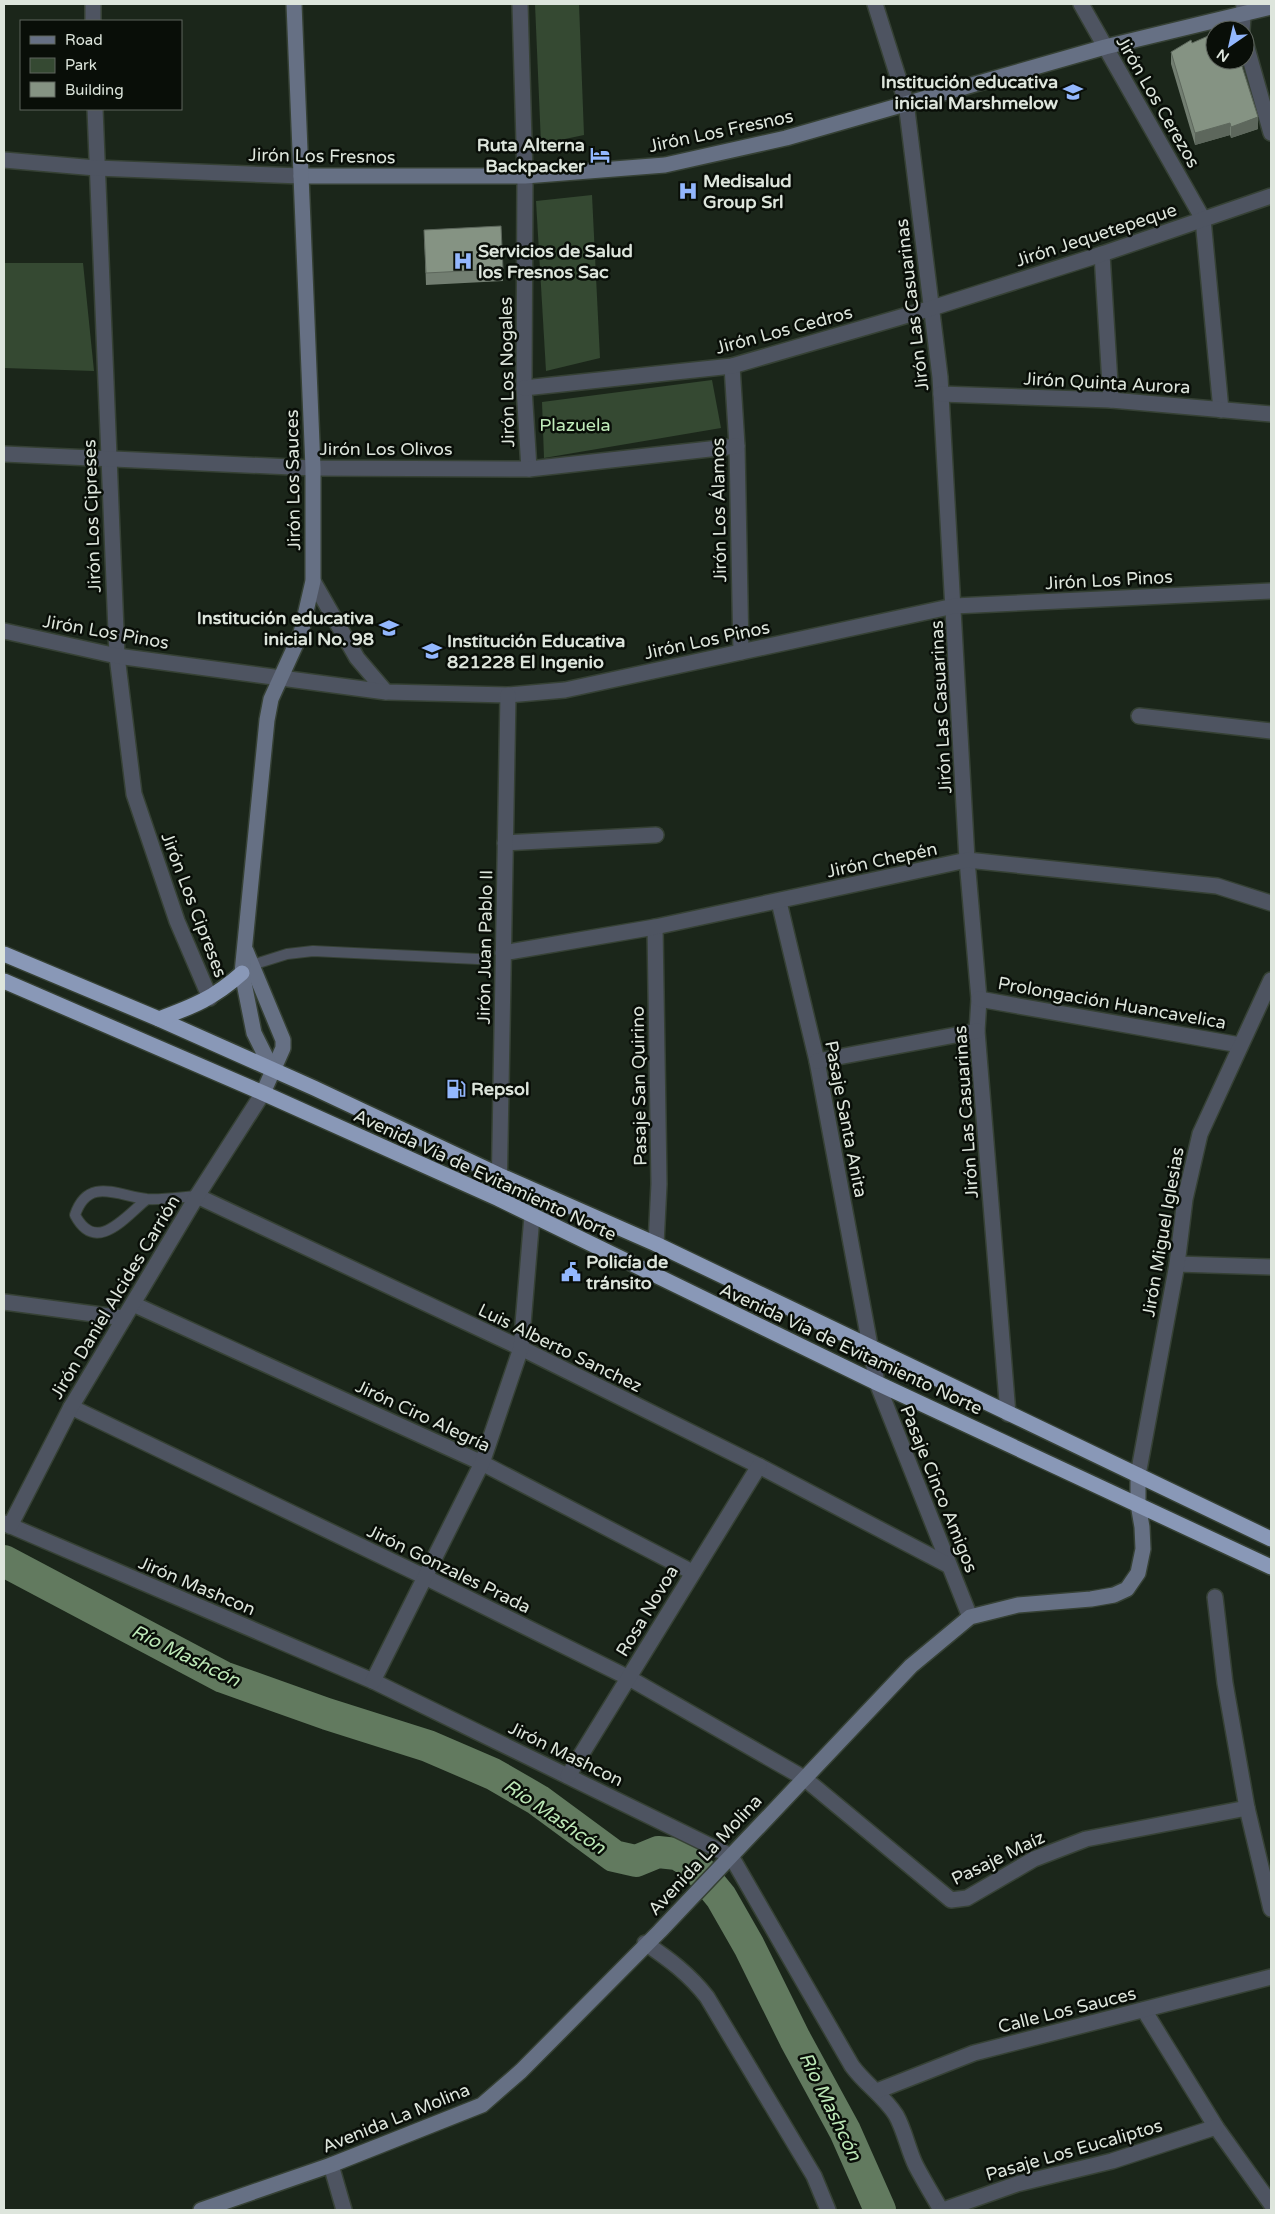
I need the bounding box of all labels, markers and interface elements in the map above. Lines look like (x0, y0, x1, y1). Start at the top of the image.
legend (20, 20, 182, 110)
north arrow (1205, 20, 1255, 70)
text: Road (65, 31, 103, 49)
street label: Jirón Los Cerezos (1111, 32, 1205, 172)
text: N (1214, 45, 1232, 66)
text: Park (65, 56, 97, 74)
place label: Institución educativa inicial Marshmelow (881, 71, 1059, 114)
text: Building (65, 81, 124, 99)
school or university icon: Institución educativa inicial Marshmelow (1062, 81, 1084, 103)
street label: Jirón Los Fresnos (647, 105, 795, 157)
place label: Ruta Alterna Backpacker (477, 134, 586, 177)
street label: Jirón Los Fresnos (248, 144, 396, 168)
hotel icon: Ruta Alterna Backpacker (589, 144, 611, 166)
place label: Medisalud Group Srl (703, 170, 792, 213)
hospital icon: Medisalud Group Srl (677, 180, 699, 202)
street label: Jirón Jequetepeque (1013, 199, 1179, 271)
street label: Jirón Las Casuarinas (891, 218, 933, 392)
place label: Servicios de Salud los Fresnos Sac (478, 240, 633, 283)
hospital icon: Servicios de Salud los Fresnos Sac (452, 250, 474, 272)
street label: Jirón Los Nogales (495, 296, 519, 448)
street label: Jirón Los Cedros (713, 301, 855, 359)
street label: Jirón Quinta Aurora (1023, 368, 1191, 398)
street label: Jirón Los Sauces (281, 409, 305, 551)
park label: Plazuela (539, 414, 611, 436)
street label: Jirón Los Álamos (707, 437, 731, 583)
street label: Jirón Los Olivos (319, 438, 453, 460)
street label: Jirón Los Cipreses (78, 439, 106, 593)
street label: Jirón Los Pinos (1045, 566, 1173, 594)
place label: Institución educativa inicial No. 98 (197, 607, 374, 650)
street label: Jirón Los Pinos (41, 610, 171, 654)
street label: Jirón Los Pinos (642, 616, 772, 664)
school or university icon: Institución educativa inicial No. 98 (378, 617, 400, 639)
street label: Jirón Las Casuarinas (925, 620, 957, 794)
place label: Institución Educativa 821228 El Ingenio (447, 630, 625, 673)
school or university icon: Institución Educativa 821228 El Ingenio (421, 640, 443, 662)
street label: Jirón Los Cipreses (156, 829, 232, 981)
street label: Jirón Chepén (825, 838, 939, 882)
street label: Jirón Juan Pablo II (473, 869, 497, 1025)
street label: Prolongación Huancavelica (996, 972, 1228, 1034)
street label: Pasaje San Quirino (627, 1006, 651, 1166)
street label: Jirón Las Casuarinas (949, 1025, 983, 1199)
street label: Pasaje Santa Anita (820, 1039, 872, 1199)
fuel station icon: Repsol (445, 1078, 467, 1100)
place label: Repsol (471, 1078, 529, 1100)
street label: Avenida Vía de Evitamiento Norte (350, 1104, 620, 1246)
street label: Jirón Miguel Iglesias (1137, 1145, 1189, 1319)
street label: Jirón Daniel Alcides Carrión (45, 1191, 185, 1403)
place label: Policía de tránsito (586, 1251, 668, 1294)
public building icon: Policía de tránsito (560, 1261, 582, 1283)
street label: Avenida Vía de Evitamiento Norte (716, 1278, 986, 1420)
street label: Luis Alberto Sanchez (474, 1299, 646, 1397)
street label: Jirón Ciro Alegría (352, 1375, 494, 1457)
street label: Pasaje Cinco Amigos (895, 1402, 983, 1576)
street label: Jirón Gonzales Prada (364, 1520, 534, 1618)
street label: Jirón Mashcon (135, 1552, 259, 1620)
street label: Rosa Novoa (611, 1561, 683, 1661)
water label: Río Mashcón (128, 1620, 244, 1692)
street label: Jirón Mashcon (505, 1717, 627, 1791)
water label: Río Mashcón (500, 1775, 610, 1859)
street label: Avenida La Molina (643, 1790, 767, 1920)
street label: Pasaje Maíz (948, 1826, 1048, 1890)
street label: Calle Los Sauces (996, 1982, 1138, 2038)
water label: Río Mashcón (794, 2049, 866, 2165)
street label: Avenida La Molina (319, 2078, 473, 2158)
street label: Pasaje Los Eucaliptos (983, 2114, 1165, 2186)

